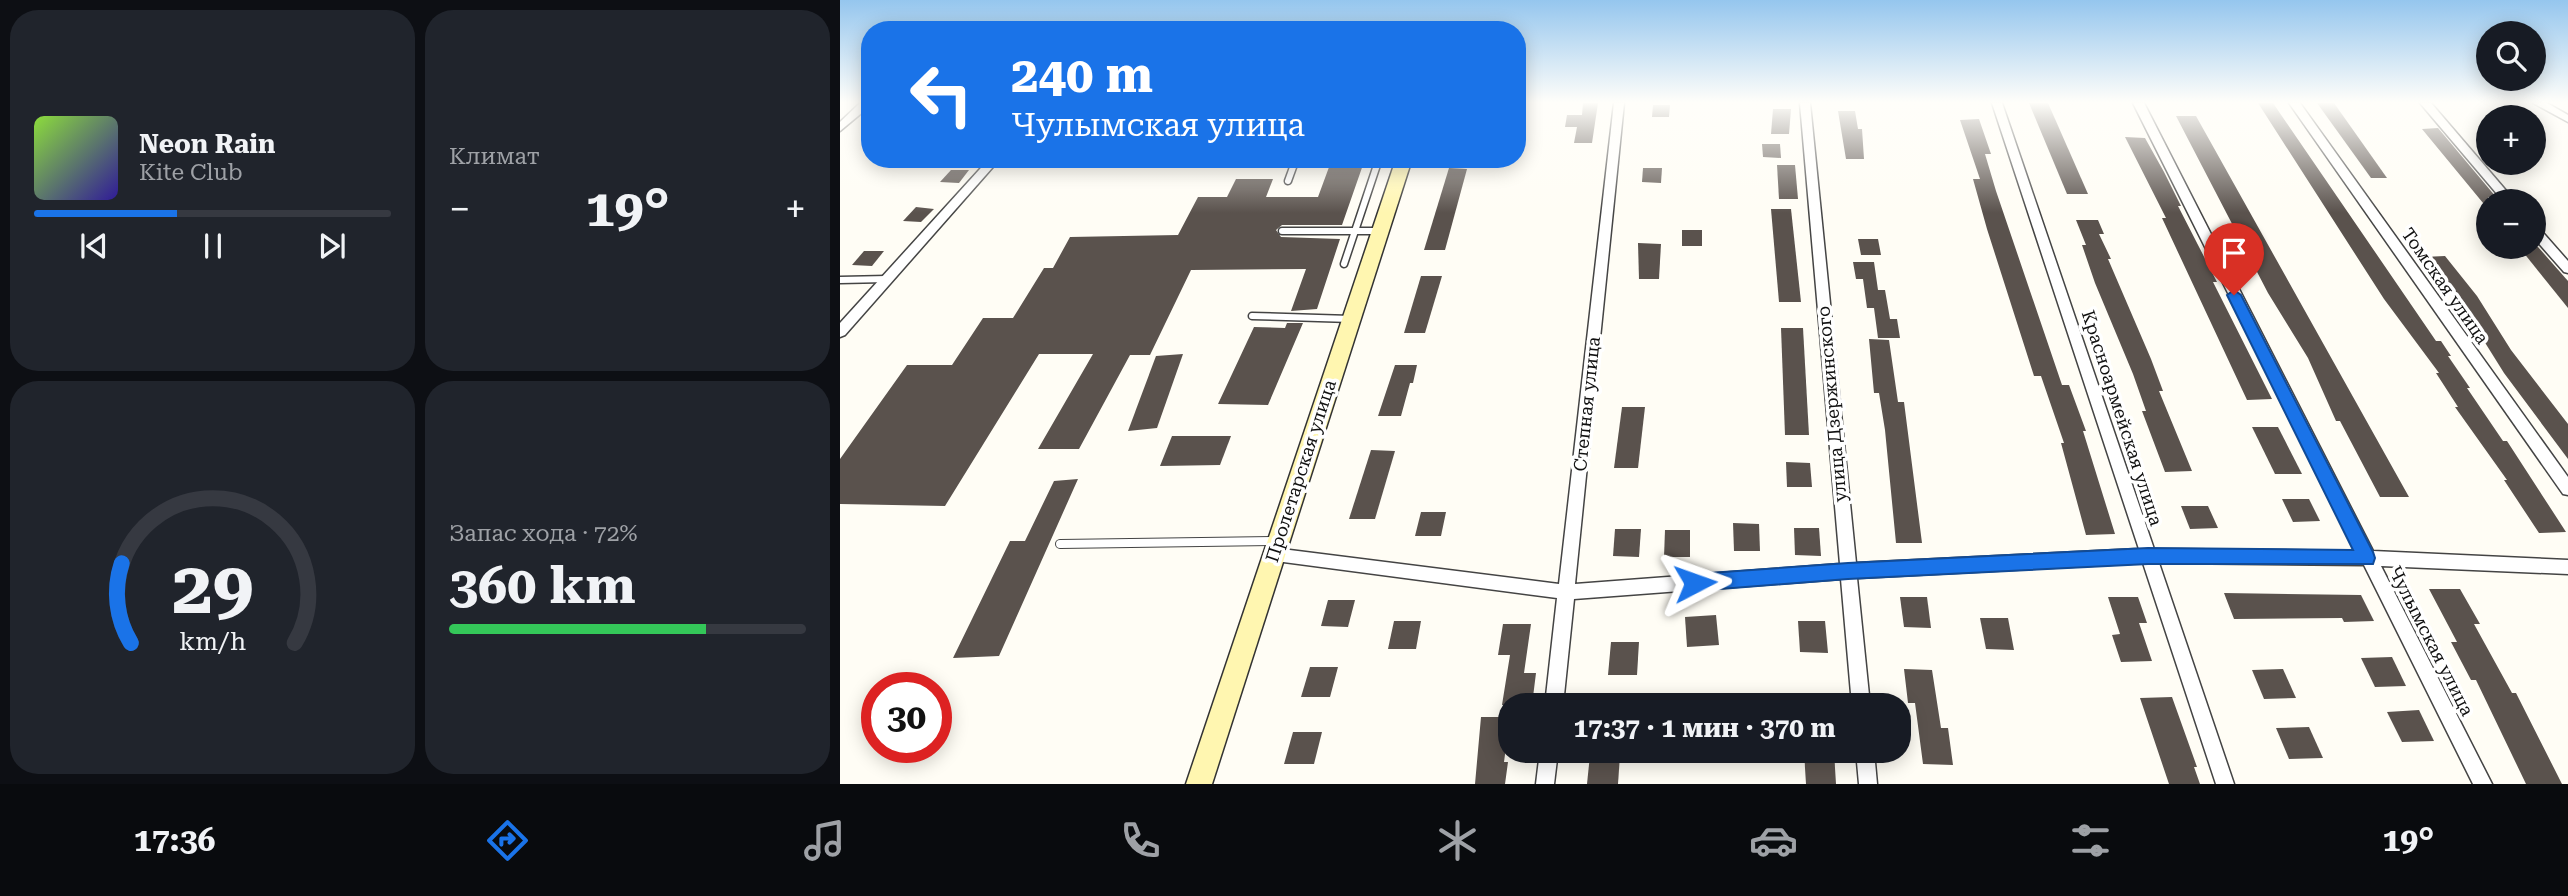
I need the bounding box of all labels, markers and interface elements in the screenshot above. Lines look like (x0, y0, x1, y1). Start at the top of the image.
map controls (2476, 21, 2546, 259)
button: search (2476, 21, 2546, 91)
text: 240 m (1011, 47, 1153, 104)
icon: left (896, 49, 987, 140)
button: + (2476, 105, 2546, 175)
text: Чулымская улица (1011, 106, 1305, 144)
text: Neon Rain (139, 129, 275, 159)
text: Климат (449, 143, 540, 170)
text: Kite Club (139, 159, 243, 186)
text: 19° (585, 178, 670, 239)
text: − (449, 187, 470, 231)
text: + (785, 187, 806, 231)
button: − (2476, 189, 2546, 259)
pin (2204, 223, 2264, 295)
street label: Томская улица (2398, 224, 2493, 348)
icon: previous (75, 227, 113, 265)
icon: pause (194, 227, 232, 265)
icon: next (313, 227, 351, 265)
icon: arrive (2215, 234, 2253, 272)
street label: улица Дзержинского (1812, 305, 1851, 503)
street label: Красноармейская улица (2078, 308, 2167, 528)
street label: Степная улица (1569, 335, 1604, 472)
street label: Пролетарская улица (1261, 377, 1340, 565)
text: Запас хода · 72% (449, 520, 638, 547)
position arrow (1658, 546, 1732, 620)
text: 29 (172, 547, 253, 632)
text: 360 km (449, 555, 636, 616)
street label: Чулымская улица (2385, 562, 2478, 719)
text: km/h (179, 627, 246, 656)
speed limit sign: 30 (861, 672, 952, 763)
text: 17:37 · 1 мин · 370 m (1574, 713, 1835, 743)
icon: directions (483, 816, 532, 865)
icon: music (800, 816, 849, 865)
icon: phone (1116, 816, 1165, 865)
icon: climate (1433, 816, 1482, 865)
icon: car (1749, 816, 1798, 865)
icon: filters (2066, 816, 2115, 865)
text: 17:36 (134, 821, 215, 859)
text: 19° (2382, 821, 2434, 859)

